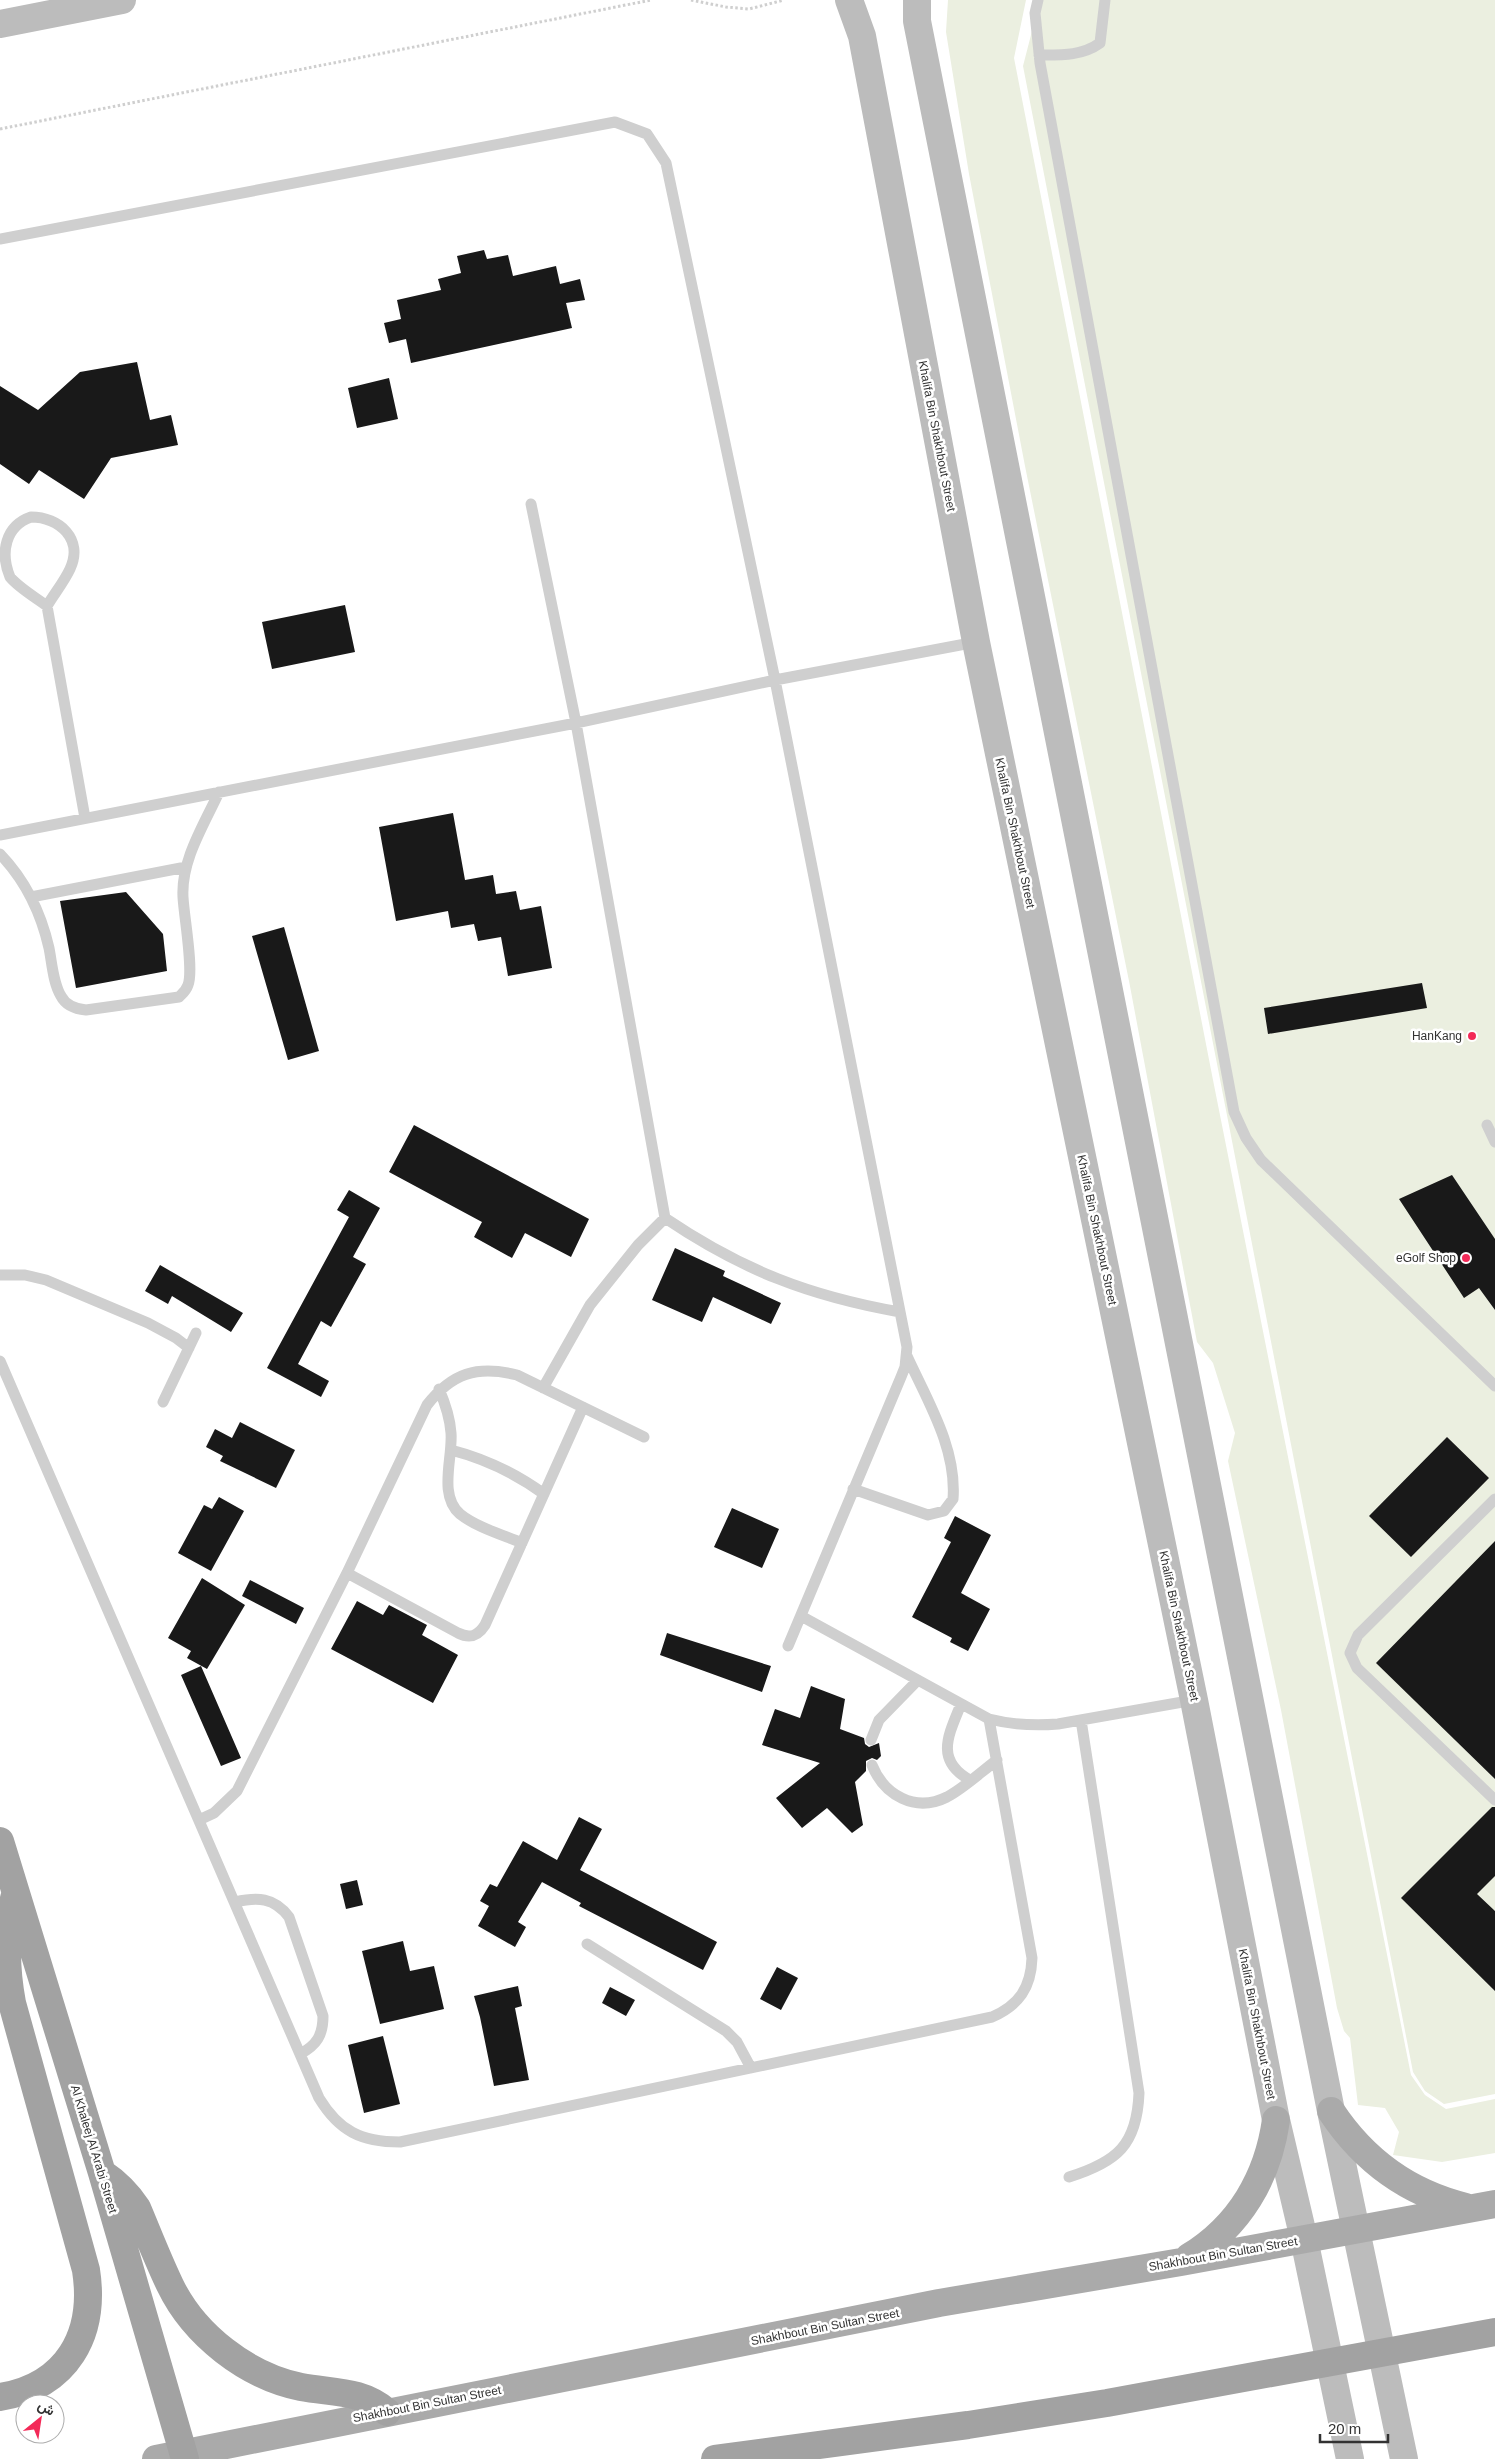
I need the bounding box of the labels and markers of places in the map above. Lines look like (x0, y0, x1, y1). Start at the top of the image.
place label: HanKang (1412, 1029, 1462, 1043)
marker: HanKang (1466, 1030, 1478, 1042)
place label: eGolf Shop (1396, 1251, 1456, 1265)
marker: eGolf Shop (1460, 1252, 1472, 1264)

